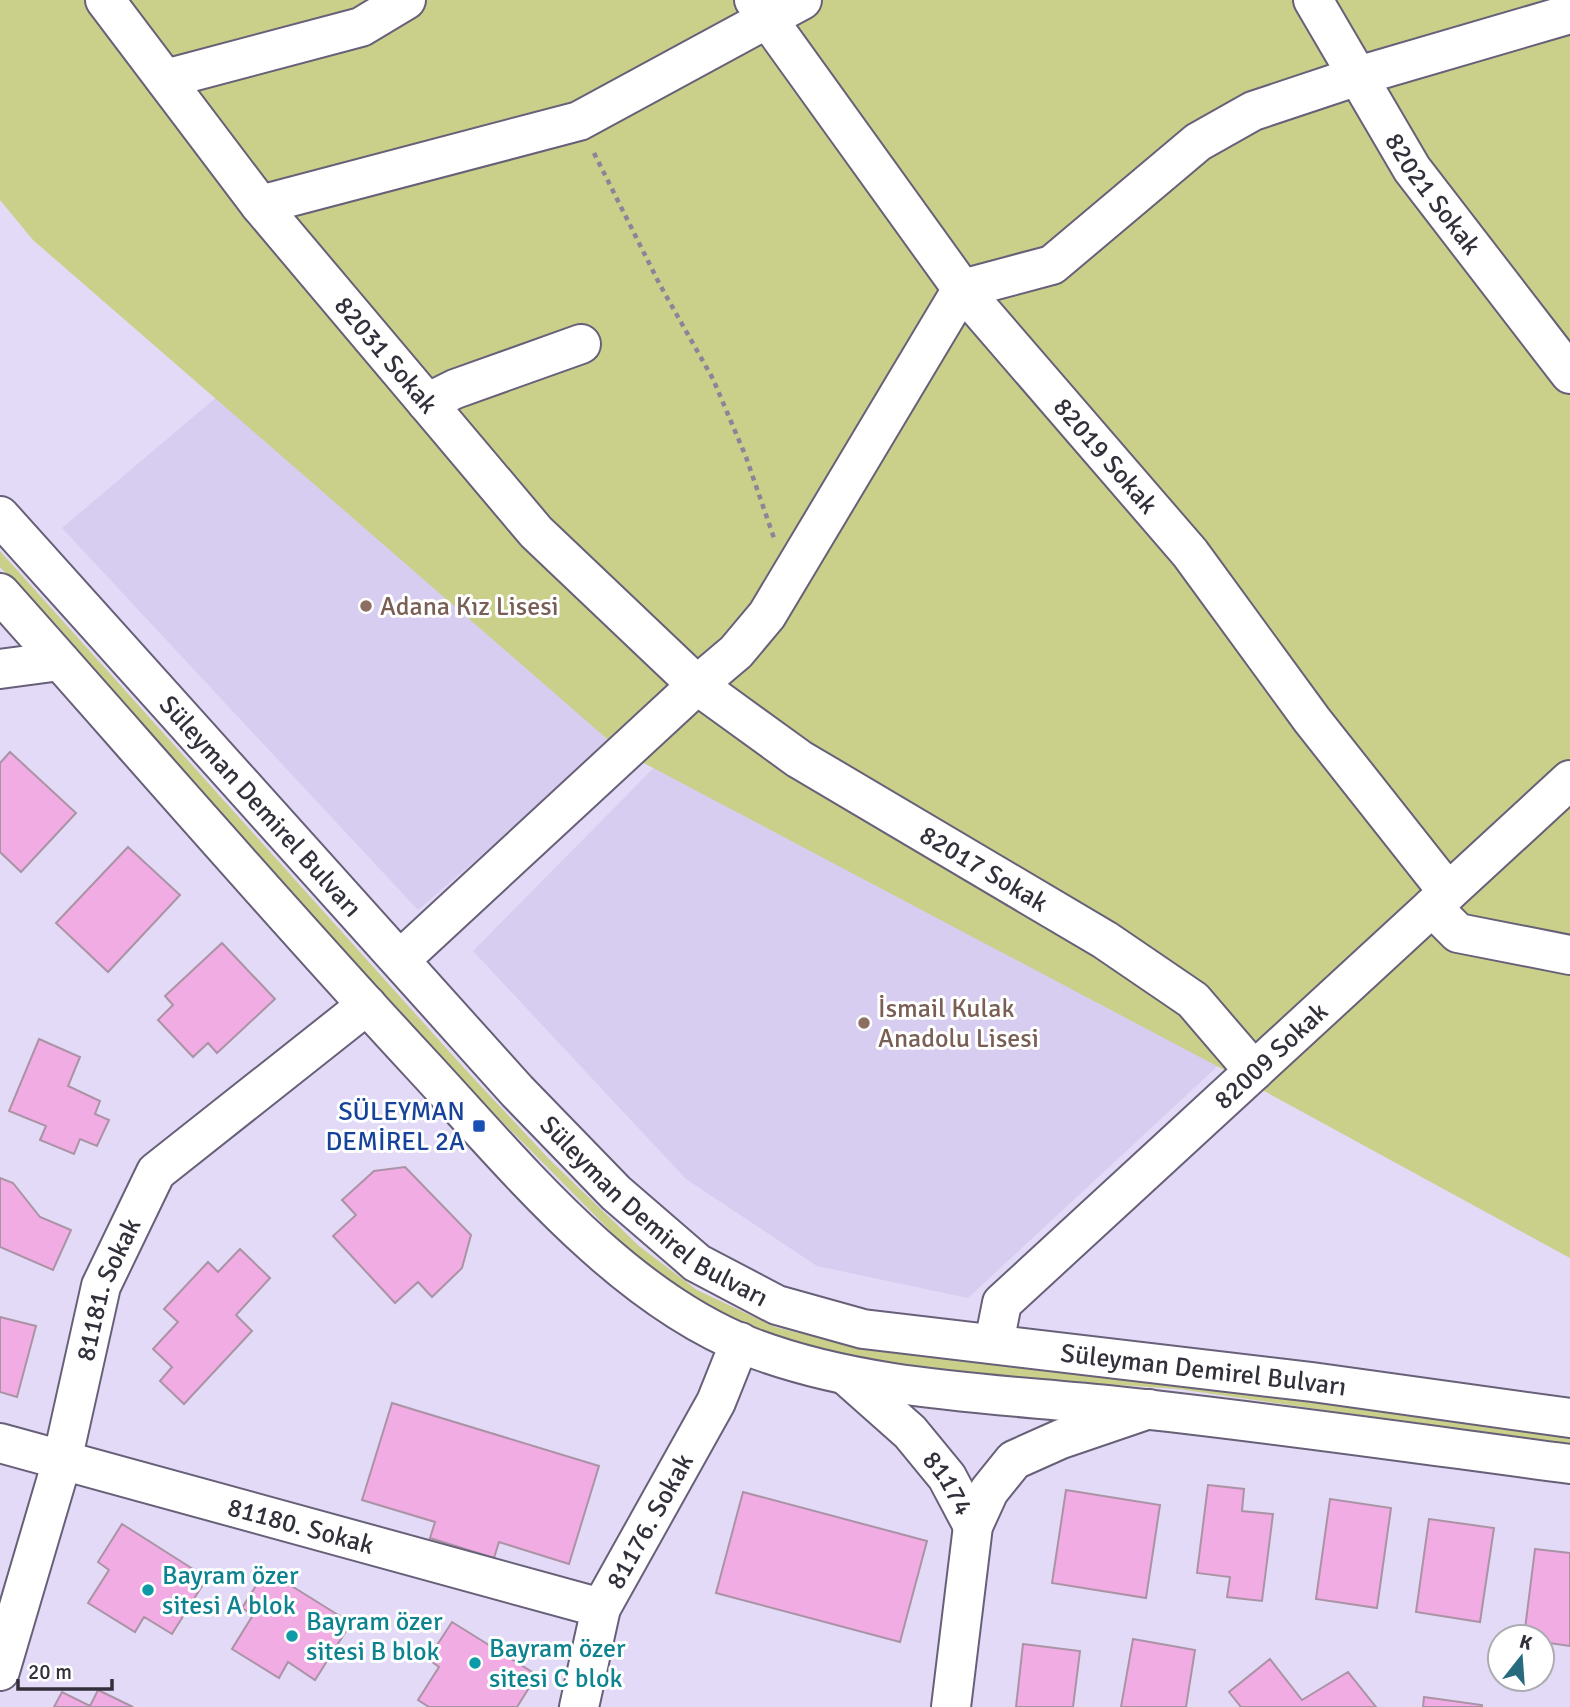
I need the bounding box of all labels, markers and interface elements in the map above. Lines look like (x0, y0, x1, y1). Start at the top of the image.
street label: 82021 Sokak (1377, 127, 1487, 262)
street label: 82031 Sokak (327, 290, 444, 420)
street label: 82019 Sokak (1046, 391, 1164, 521)
place label: Adana Kız Lisesi (380, 591, 559, 623)
marker: Adana Kız Lisesi (358, 598, 374, 614)
street label: Süleyman Demirel Bulvarı (152, 689, 368, 924)
street label: 82017 Sokak (914, 819, 1053, 920)
place label: İsmail Kulak Anadolu Lisesi (878, 993, 1039, 1055)
street label: 82009 Sokak (1208, 996, 1335, 1117)
marker: İsmail Kulak Anadolu Lisesi (856, 1015, 872, 1031)
place label: SÜLEYMAN DEMİREL 2A (326, 1096, 465, 1158)
street label: Süleyman Demirel Bulvarı (533, 1109, 773, 1314)
marker: SÜLEYMAN DEMİREL 2A (471, 1118, 487, 1134)
street label: 81181. Sokak (70, 1213, 148, 1364)
street label: Süleyman Demirel Bulvarı (1059, 1337, 1348, 1404)
street label: 81174 (915, 1445, 979, 1521)
street label: 81176. Sokak (600, 1448, 701, 1595)
street label: 81180. Sokak (224, 1491, 377, 1562)
place label: Bayram özer sitesi A blok (162, 1560, 299, 1622)
marker: Bayram özer sitesi A blok (140, 1582, 156, 1598)
place label: Bayram özer sitesi B blok (306, 1606, 443, 1668)
north arrow (1486, 1623, 1556, 1693)
marker: Bayram özer sitesi B blok (284, 1628, 300, 1644)
text: K (1517, 1629, 1535, 1656)
place label: Bayram özer sitesi C blok (489, 1633, 626, 1695)
scale bar (18, 1648, 112, 1692)
marker: Bayram özer sitesi C blok (467, 1655, 483, 1671)
text: 20 m (28, 1659, 72, 1685)

